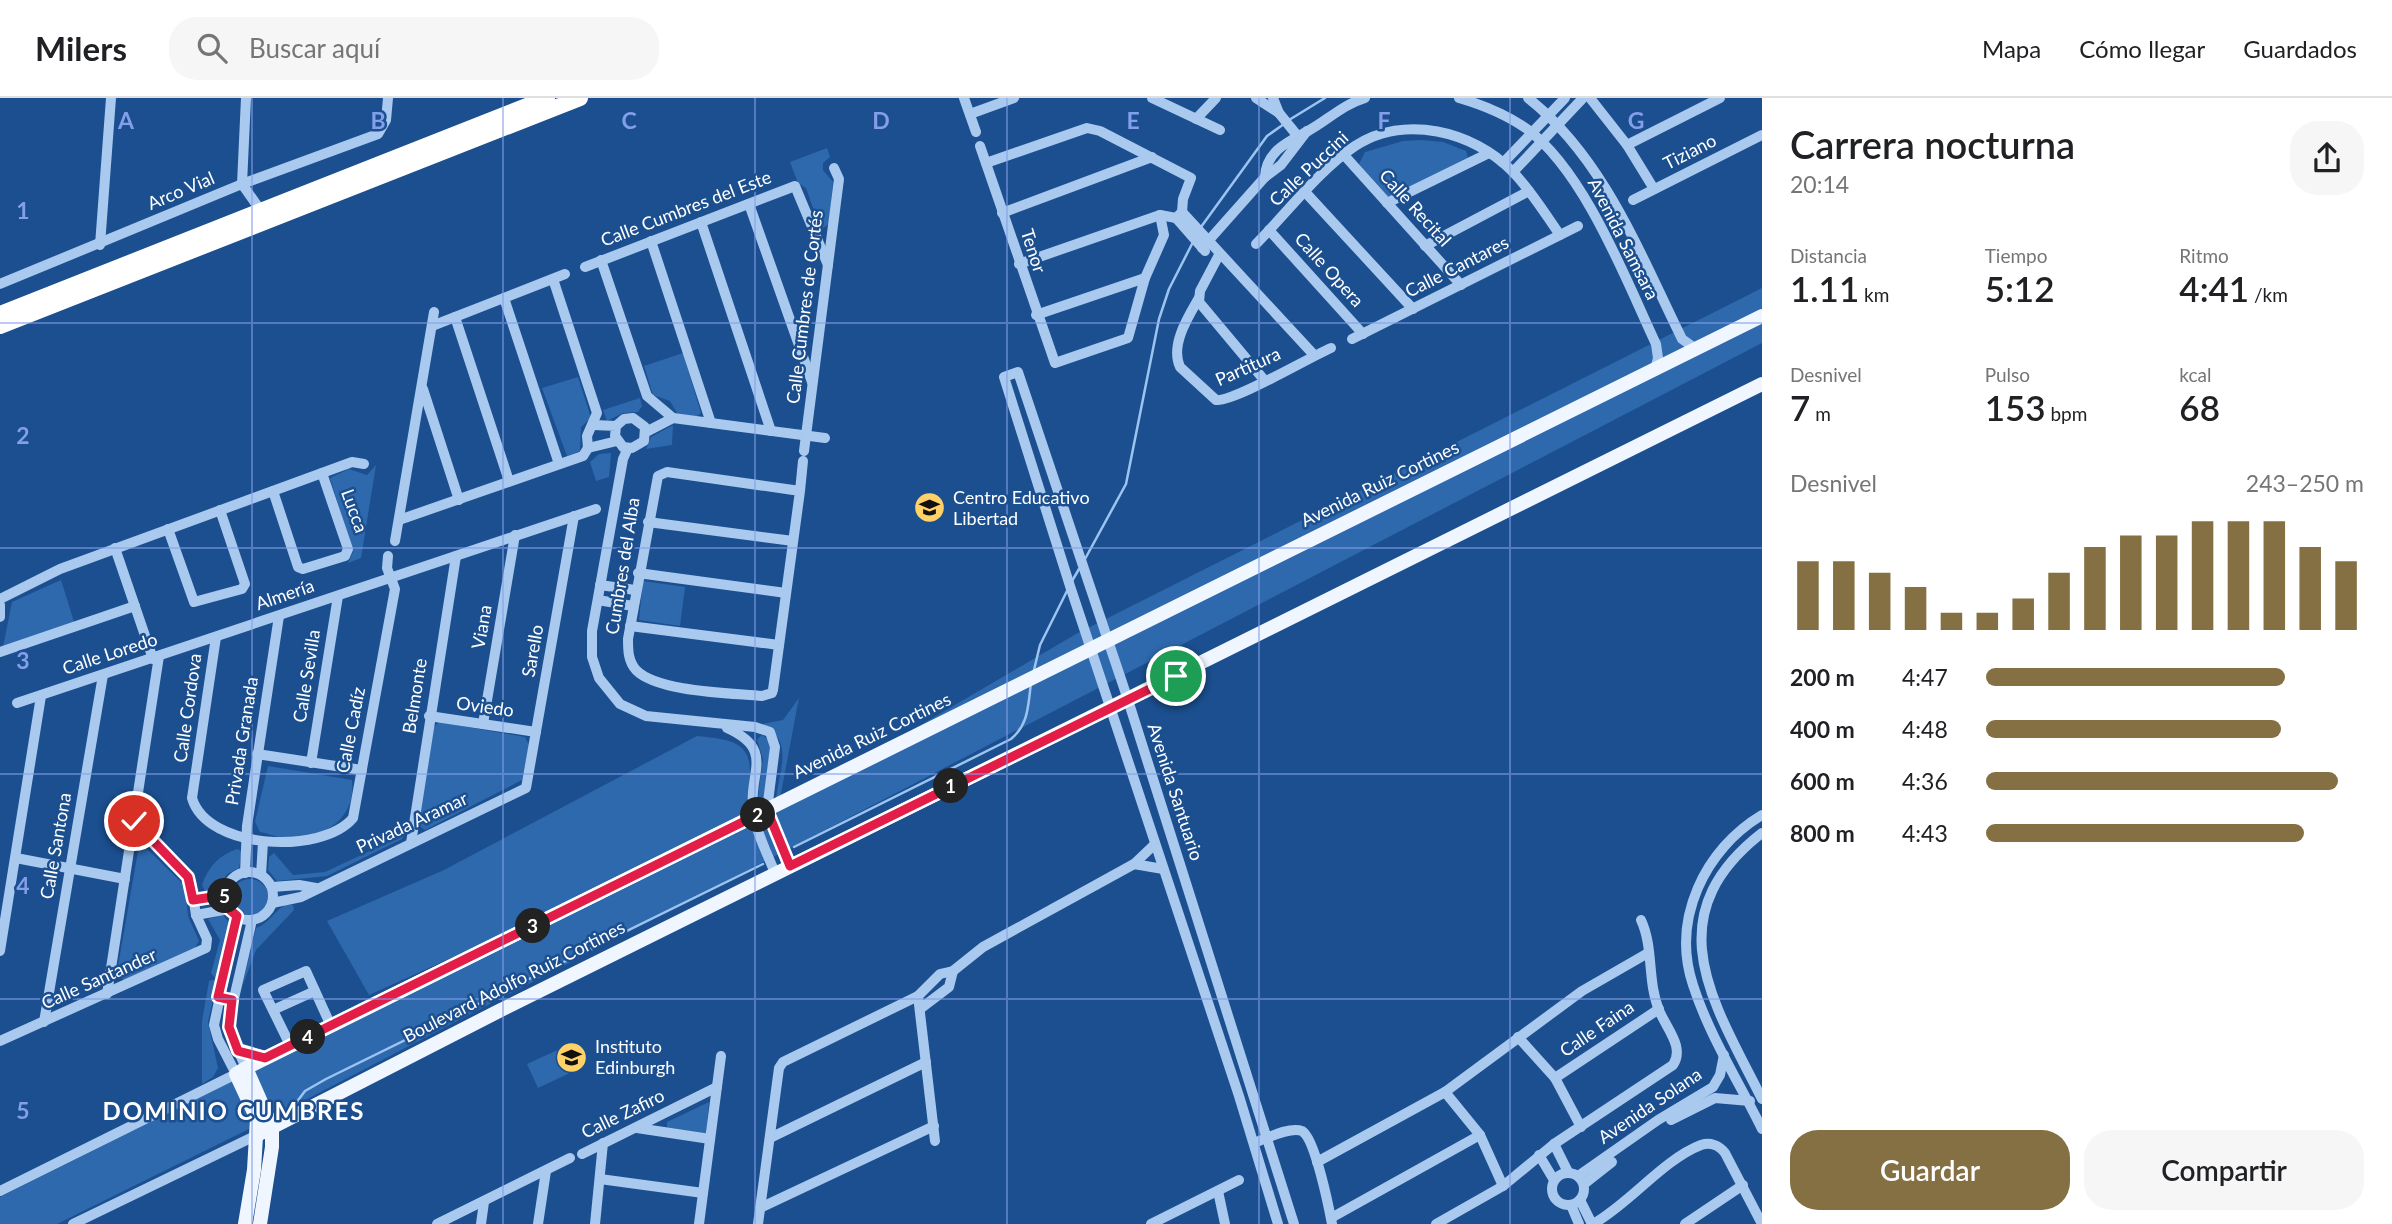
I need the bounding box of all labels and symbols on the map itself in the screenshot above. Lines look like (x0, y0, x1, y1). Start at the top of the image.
text: A (117, 106, 135, 134)
text: B (370, 106, 386, 134)
text: C (621, 106, 637, 134)
text: D (872, 106, 890, 134)
text: E (1126, 106, 1140, 134)
text: F (1377, 106, 1391, 134)
text: G (1628, 106, 1644, 134)
street label: Calle Puccini (1264, 126, 1352, 210)
street label: Tiziano (1659, 128, 1720, 174)
street label: Calle Recital (1375, 164, 1456, 250)
street label: Calle Cumbres del Este (597, 165, 774, 251)
street label: Arco Vial (144, 166, 217, 214)
street label: Avenida Samsara (1584, 174, 1664, 303)
text: 1 (16, 196, 30, 224)
street label: Calle Cumbres de Cortés (781, 209, 827, 405)
street label: Tenor (1017, 226, 1051, 276)
street label: Calle Opera (1291, 228, 1369, 311)
street label: Calle Cantares (1401, 230, 1512, 302)
street label: Partitura (1212, 342, 1284, 390)
text: 2 (16, 421, 30, 449)
street label: Avenida Ruiz Cortines (1297, 435, 1462, 531)
street label: Lucca (337, 486, 373, 535)
place label: Centro Educativo Libertad (953, 486, 1090, 529)
school or university icon: Centro Educativo Libertad (913, 491, 947, 525)
street label: Cumbres del Alba (600, 496, 644, 636)
street label: Almería (252, 574, 317, 614)
street label: Viana (466, 603, 496, 651)
street label: Sarello (517, 623, 547, 679)
street label: Calle Loredo (60, 627, 160, 679)
street label: Calle Sevilla (288, 628, 324, 724)
text: 3 (16, 646, 30, 674)
pin (1146, 646, 1206, 706)
street label: Calle Cordova (168, 652, 206, 764)
street label: Belmonte (397, 657, 431, 735)
street label: Privada Granada (220, 675, 262, 807)
street label: Calle Cadíz (331, 685, 369, 775)
street label: Avenida Ruiz Cortines (789, 687, 954, 783)
street label: Oviedo (455, 691, 515, 721)
street label: Avenida Santuario (1143, 720, 1209, 863)
pin: 1 (934, 768, 968, 804)
street label: Privada Aramar (352, 786, 471, 858)
street label: Calle Santona (35, 791, 75, 901)
pin (104, 791, 164, 851)
pin: 2 (740, 798, 776, 832)
text: 4 (16, 871, 30, 899)
pin: 5 (208, 878, 243, 914)
pin: 3 (516, 908, 550, 944)
street label: Boulevard Adolfo Ruiz Cortines (399, 915, 628, 1047)
street label: Calle Santander (38, 943, 160, 1013)
street label: Calle Faina (1555, 995, 1638, 1061)
pin: 4 (290, 1020, 326, 1054)
place label: Instituto Edinburgh (595, 1035, 675, 1078)
school or university icon: Instituto Edinburgh (555, 1040, 589, 1074)
street label: Avenida Solana (1594, 1062, 1705, 1148)
street label: Calle Zafiro (577, 1084, 668, 1143)
text: 5 (16, 1096, 30, 1124)
district label: DOMINIO CUMBRES (103, 1096, 365, 1125)

